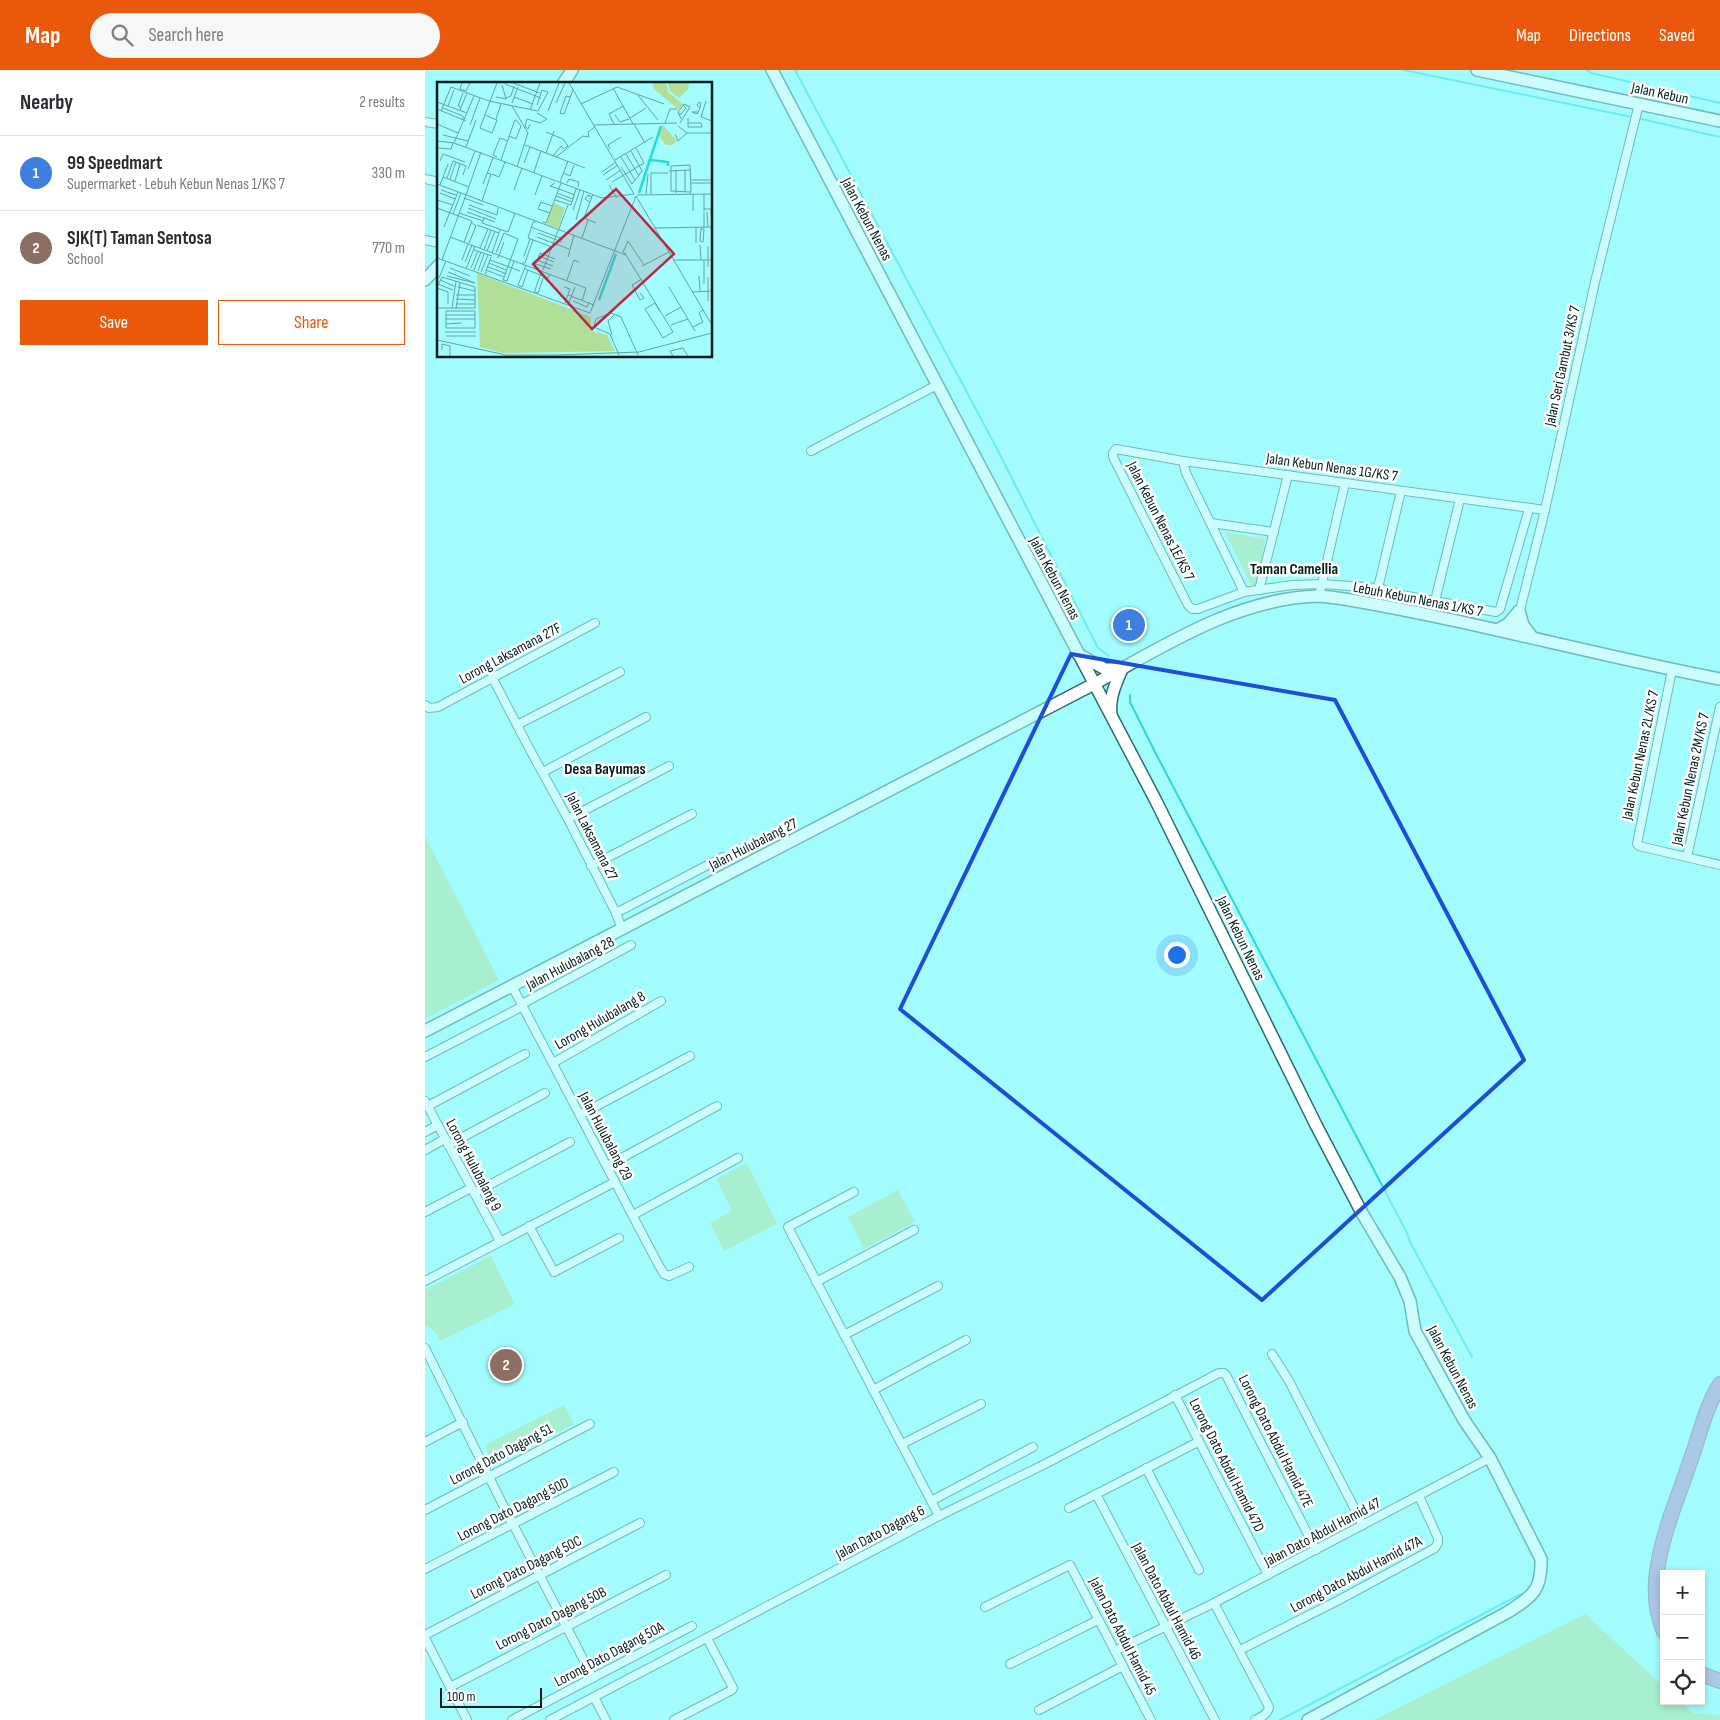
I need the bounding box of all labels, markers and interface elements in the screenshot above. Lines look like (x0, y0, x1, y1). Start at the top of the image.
search box (90, 13, 440, 58)
text: Map (25, 21, 60, 50)
icon: search (108, 21, 136, 49)
text: Search here (148, 24, 224, 47)
text: Map (1516, 25, 1541, 46)
text: Directions (1569, 25, 1631, 46)
text: Saved (1659, 25, 1695, 46)
street label: Jalan Kebun (1629, 78, 1690, 109)
inset map (437, 82, 713, 358)
text: Nearby (20, 90, 73, 115)
text: 2 results (359, 93, 405, 112)
text: 99 Speedmart (67, 152, 162, 175)
text: 1 (33, 164, 39, 183)
text: 330 m (372, 164, 405, 183)
street label: Jalan Kebun Nenas (836, 174, 896, 264)
text: Supermarket · Lebuh Kebun Nenas 1/KS 7 (67, 175, 285, 194)
text: SJK(T) Taman Sentosa (67, 227, 212, 250)
text: 2 (32, 239, 40, 258)
text: 770 m (372, 239, 405, 258)
text: School (67, 250, 103, 269)
button: Save (20, 300, 208, 345)
button: Share (218, 300, 405, 345)
street label: Jalan Seri Gambut 3/KS 7 (1540, 304, 1585, 429)
street label: Jalan Kebun Nenas 1G/KS 7 (1264, 449, 1399, 486)
street label: Jalan Kebun Nenas 1E/KS 7 (1122, 458, 1199, 584)
street label: Jalan Kebun Nenas (1024, 533, 1084, 623)
district label: Taman Camellia (1250, 560, 1338, 579)
street label: Lebuh Kebun Nenas 1/KS 7 (1351, 578, 1484, 621)
pin: 1 (1113, 606, 1145, 644)
street label: Lorong Laksamana 27F (456, 619, 565, 688)
street label: Jalan Kebun Nenas 2L/KS 7 (1617, 689, 1663, 822)
street label: Jalan Kebun Nenas 2M/KS 7 (1667, 711, 1714, 848)
district label: Desa Bayumas (564, 760, 646, 779)
street label: Jalan Laksamana 27 (561, 788, 622, 883)
street label: Jalan Hulubalang 27 (705, 814, 801, 875)
street label: Jalan Kebun Nenas (1212, 892, 1269, 983)
street label: Jalan Hulubalang 28 (522, 932, 618, 995)
your location (1164, 942, 1190, 968)
street label: Lorong Hulubalang 8 (552, 987, 649, 1054)
street label: Jalan Hulubalang 29 (574, 1088, 637, 1184)
street label: Lorong Hulubalang 9 (441, 1116, 506, 1215)
street label: Jalan Kebun Nenas (1422, 1322, 1482, 1412)
pin: 2 (490, 1346, 522, 1384)
street label: Lorong Dato Abdul Hamid 47E (1234, 1372, 1317, 1511)
street label: Lorong Dato Abdul Hamid 47D (1185, 1395, 1268, 1535)
street label: Lorong Dato Dagang 51 (447, 1419, 556, 1489)
street label: Lorong Dato Dagang 50D (454, 1473, 572, 1546)
street label: Jalan Dato Abdul Hamid 47 (1260, 1494, 1384, 1572)
street label: Jalan Dato Dagang 6 (831, 1501, 928, 1564)
street label: Lorong Dato Dagang 50C (467, 1531, 585, 1604)
street label: Lorong Dato Abdul Hamid 47A (1287, 1531, 1426, 1617)
street label: Jalan Dato Abdul Hamid 46 (1127, 1538, 1206, 1663)
map controls (1660, 1570, 1705, 1705)
button: + (1660, 1570, 1705, 1615)
street label: Jalan Dato Abdul Hamid 45 (1084, 1573, 1160, 1698)
street label: Lorong Dato Dagang 50B (493, 1582, 610, 1655)
button: − (1660, 1615, 1705, 1660)
street label: Lorong Dato Dagang 50A (551, 1617, 668, 1691)
button: locate (1660, 1660, 1705, 1705)
scale bar (440, 1685, 543, 1708)
text: 100 m (447, 1688, 476, 1705)

